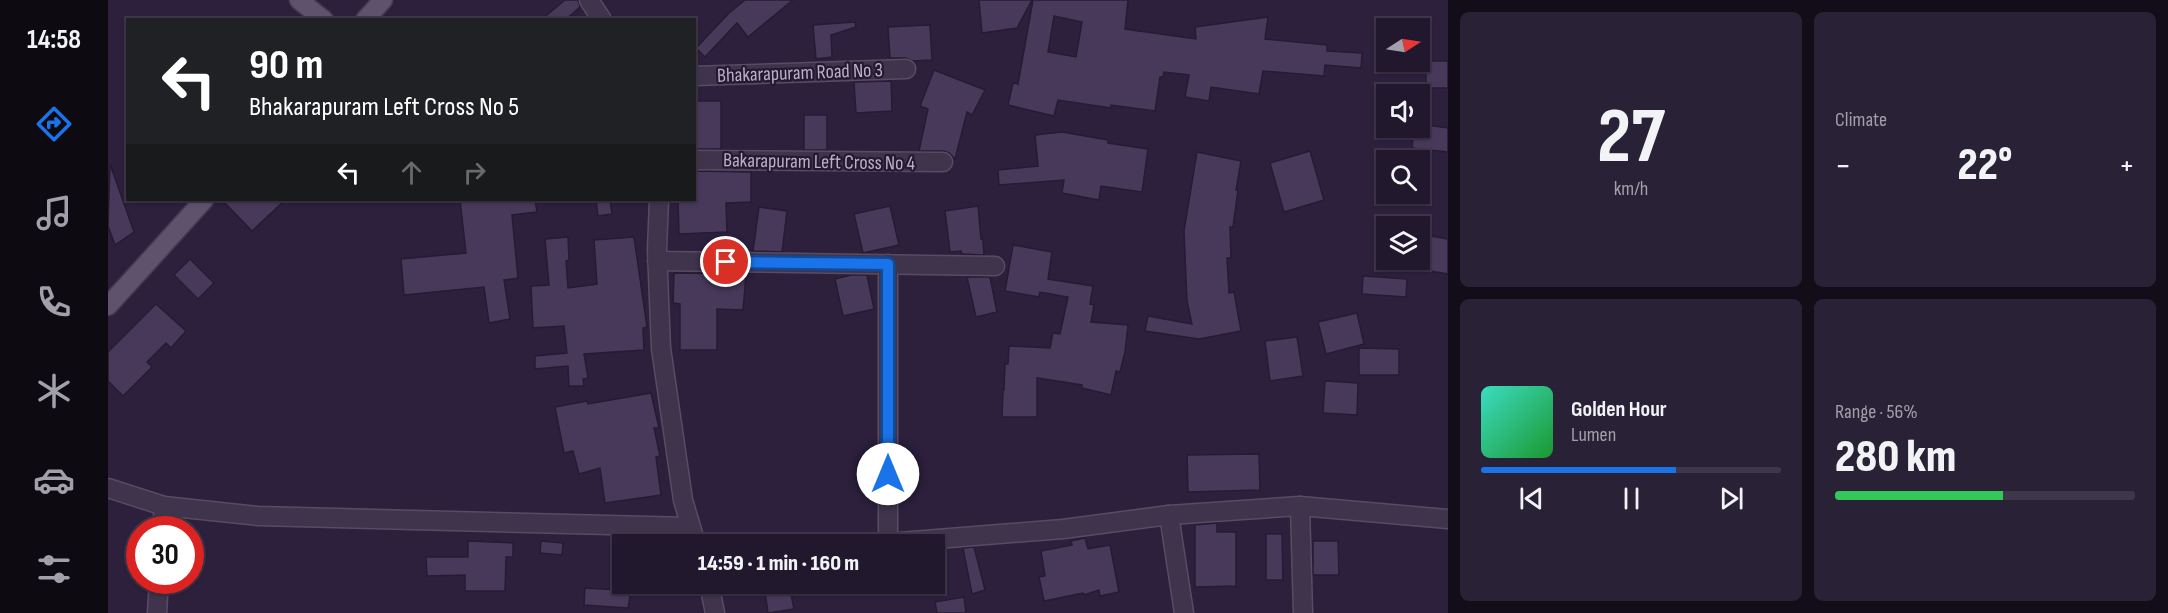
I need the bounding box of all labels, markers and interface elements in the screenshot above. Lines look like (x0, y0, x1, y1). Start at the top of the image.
north arrow (1376, 18, 1430, 72)
map controls (1376, 18, 1430, 270)
text: 14:58 (27, 24, 81, 56)
text: 90 m (249, 40, 323, 91)
icon: left (150, 42, 228, 120)
street label: Bhakarapuram Road No 3 (717, 58, 883, 88)
button: sound (1376, 84, 1430, 138)
text: Bhakarapuram Left Cross No 5 (249, 91, 519, 123)
text: 27 (1597, 91, 1665, 184)
icon: directions (33, 103, 75, 145)
text: Climate (1835, 108, 1887, 132)
text: 22° (1957, 138, 2013, 193)
text: − (1835, 146, 1851, 186)
text: + (2119, 146, 2135, 186)
street label: Bakarapuram Left Cross No 4 (723, 148, 915, 176)
button: search (1376, 150, 1430, 204)
icon: left (332, 156, 365, 189)
icon: ahead (395, 156, 428, 189)
icon: right (458, 156, 491, 189)
text: km/h (1614, 177, 1648, 201)
icon: music (33, 192, 75, 234)
button: layers (1376, 216, 1430, 270)
pin (700, 236, 751, 287)
icon: arrive (709, 245, 742, 278)
icon: phone (33, 281, 75, 323)
icon: climate (33, 370, 75, 412)
text: Golden Hour (1571, 396, 1667, 423)
text: Range · 56% (1835, 400, 1918, 424)
text: Lumen (1571, 423, 1616, 447)
text: 280 km (1835, 430, 1956, 485)
position arrow (856, 442, 920, 506)
icon: car (33, 459, 75, 501)
icon: previous (1515, 482, 1548, 515)
icon: pause (1615, 482, 1648, 515)
icon: next (1715, 482, 1748, 515)
speed limit sign: 30 (126, 516, 204, 594)
icon: filters (33, 548, 75, 590)
text: 14:59 · 1 min · 160 m (698, 550, 859, 577)

